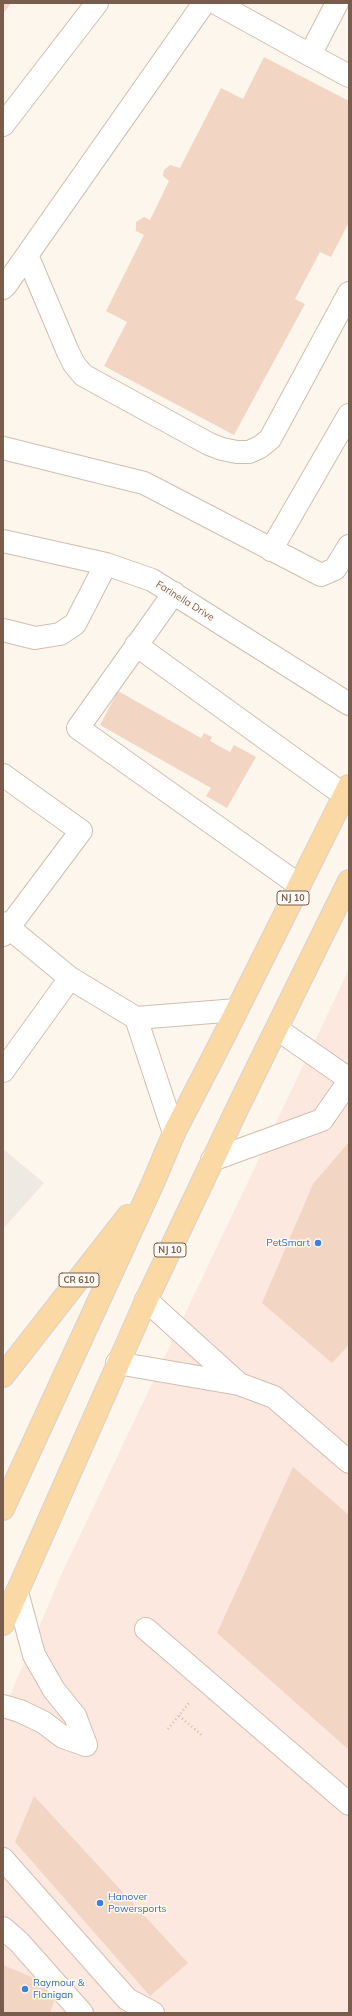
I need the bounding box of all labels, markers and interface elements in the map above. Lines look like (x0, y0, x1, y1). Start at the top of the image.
street label: Farinella Drive (154, 578, 216, 624)
road number: NJ 10 (277, 891, 309, 905)
place label: PetSmart (266, 1237, 310, 1249)
marker: PetSmart (313, 1238, 323, 1248)
road number: NJ 10 (154, 1243, 186, 1257)
road number: CR 610 (59, 1273, 99, 1287)
place label: Hanover Powersports (108, 1891, 167, 1914)
marker: Hanover Powersports (95, 1898, 105, 1908)
place label: Raymour & Flanigan (33, 1977, 84, 2000)
marker: Raymour & Flanigan (20, 1984, 30, 1994)

